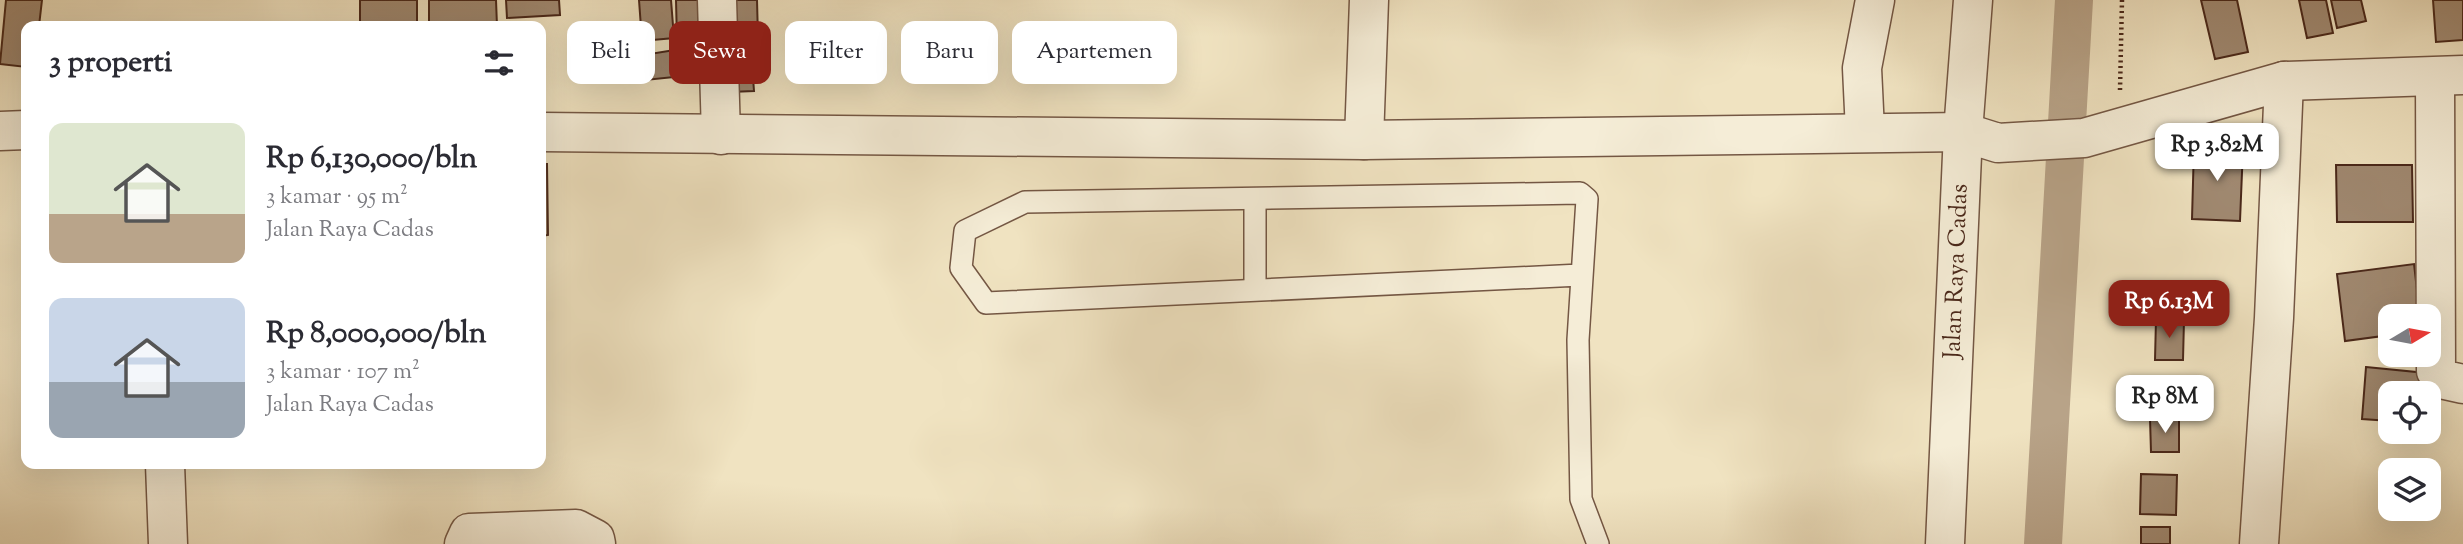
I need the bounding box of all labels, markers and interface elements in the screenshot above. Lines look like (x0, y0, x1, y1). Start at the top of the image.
chip: Beli (567, 21, 655, 84)
chip: Sewa (669, 21, 771, 84)
chip: Filter (785, 21, 887, 84)
chip: Baru (901, 21, 998, 84)
chip: Apartemen (1012, 21, 1177, 84)
text: 3 properti (49, 42, 172, 85)
icon: filters (480, 44, 518, 82)
pin: Rp 3.82M (2145, 124, 2289, 183)
text: Rp 3.82M (2171, 129, 2263, 162)
text: Rp 6,130,000/bln (266, 138, 477, 181)
icon: home (105, 151, 189, 235)
text: 3 kamar · 95 m² (266, 181, 408, 214)
street label: Jalan Raya Cadas (1936, 183, 1978, 361)
text: Jalan Raya Cadas (266, 214, 434, 247)
pin: Rp 6.13M (2097, 280, 2241, 340)
text: Rp 6.13M (2125, 286, 2214, 319)
north arrow (2378, 304, 2441, 368)
map controls (2378, 304, 2441, 521)
text: Rp 8,000,000/bln (266, 313, 487, 356)
icon: home (105, 326, 189, 410)
text: 3 kamar · 107 m² (266, 356, 420, 389)
pin: Rp 8M (2116, 376, 2214, 435)
text: Rp 8M (2132, 381, 2198, 414)
button: locate (2378, 381, 2441, 444)
text: Jalan Raya Cadas (266, 389, 434, 422)
button: layers (2378, 458, 2441, 521)

